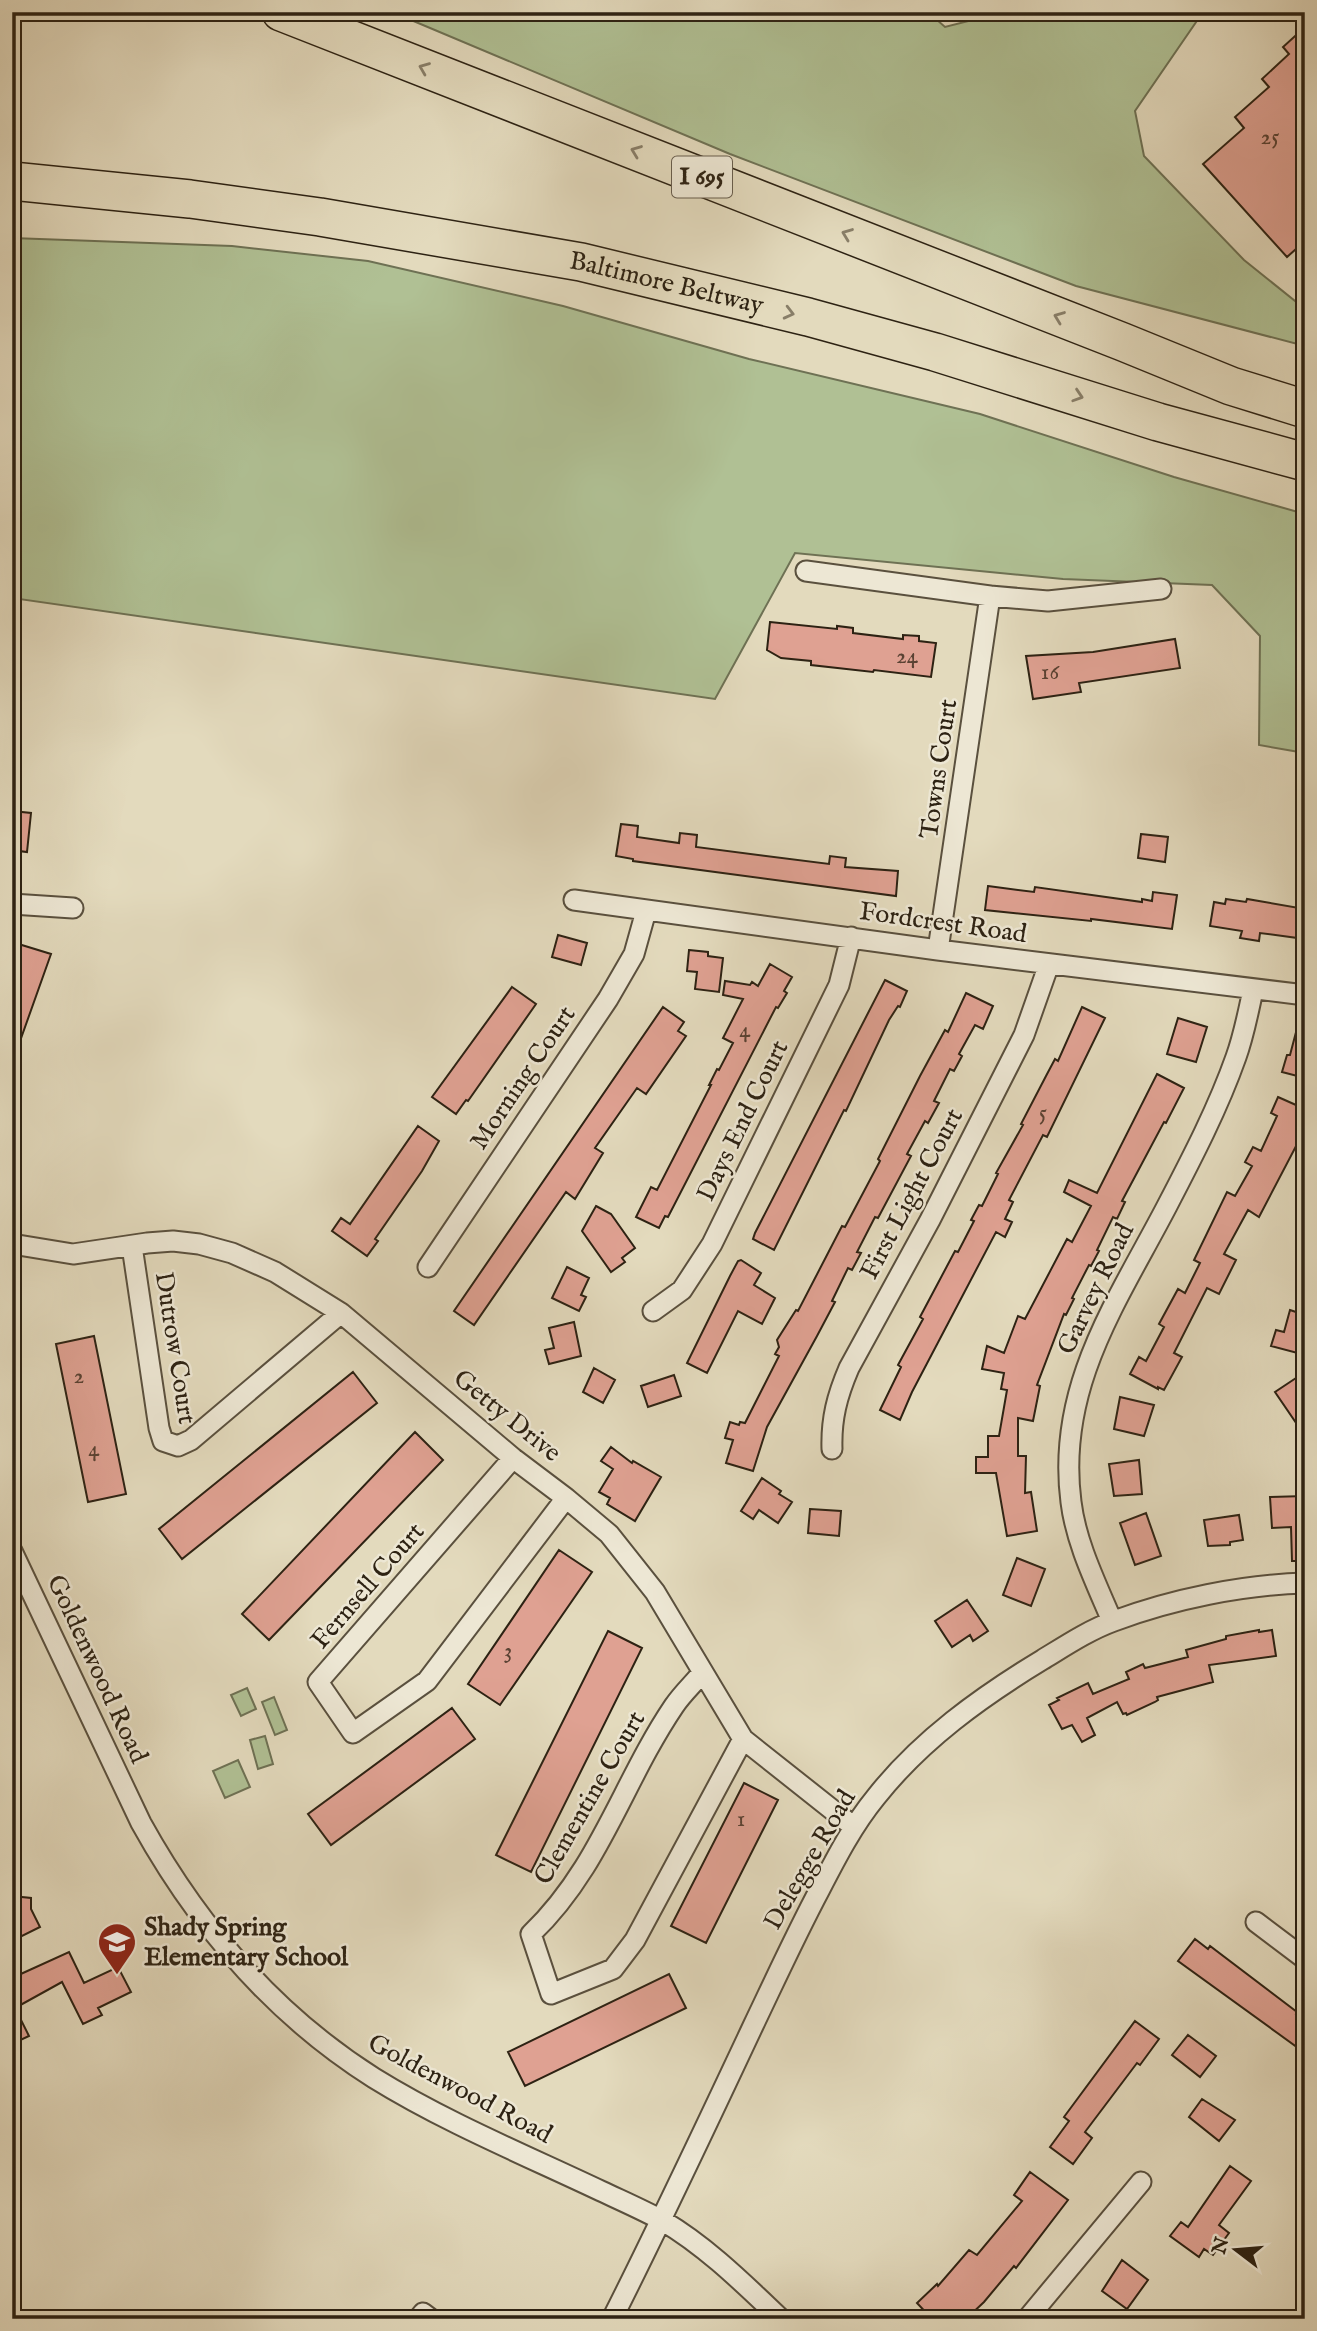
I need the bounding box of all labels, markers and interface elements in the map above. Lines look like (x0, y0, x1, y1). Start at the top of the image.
one-way arrow (418, 63, 430, 77)
house number: 25 (1260, 123, 1280, 152)
one-way arrow (630, 146, 642, 160)
road number: I 695 (672, 156, 732, 197)
one-way arrow (842, 229, 854, 243)
street label: Baltimore Beltway (567, 244, 767, 322)
one-way arrow (783, 305, 795, 319)
one-way arrow (1054, 311, 1066, 325)
one-way arrow (1071, 388, 1084, 402)
house number: 24 (896, 642, 919, 671)
house number: 16 (1041, 658, 1060, 687)
street label: Towns Court (913, 697, 965, 841)
street label: Fordcrest Road (857, 895, 1029, 951)
street label: Morning Court (463, 1000, 583, 1156)
house number: 4 (739, 1016, 751, 1045)
street label: Days End Court (690, 1035, 796, 1207)
house number: 5 (1039, 1099, 1047, 1128)
street label: First Light Court (853, 1103, 971, 1285)
street label: Garvey Road (1050, 1218, 1142, 1360)
street label: Dutrow Court (147, 1269, 203, 1427)
house number: 2 (74, 1362, 84, 1391)
street label: Getty Drive (446, 1362, 568, 1470)
house number: 4 (88, 1435, 100, 1464)
street label: Fernsell Court (304, 1516, 432, 1656)
street label: Goldenwood Road (39, 1569, 155, 1769)
house number: 3 (504, 1637, 512, 1666)
street label: Clementine Court (527, 1705, 653, 1891)
street label: Delegge Road (757, 1784, 863, 1936)
house number: 1 (737, 1805, 745, 1834)
place label: Shady Spring Elementary School (144, 1911, 349, 1974)
school or university icon: Shady Spring Elementary School (96, 1921, 138, 1976)
street label: Goldenwood Road (362, 2027, 558, 2152)
north arrow (1202, 2216, 1272, 2286)
text: N (1208, 2234, 1236, 2258)

